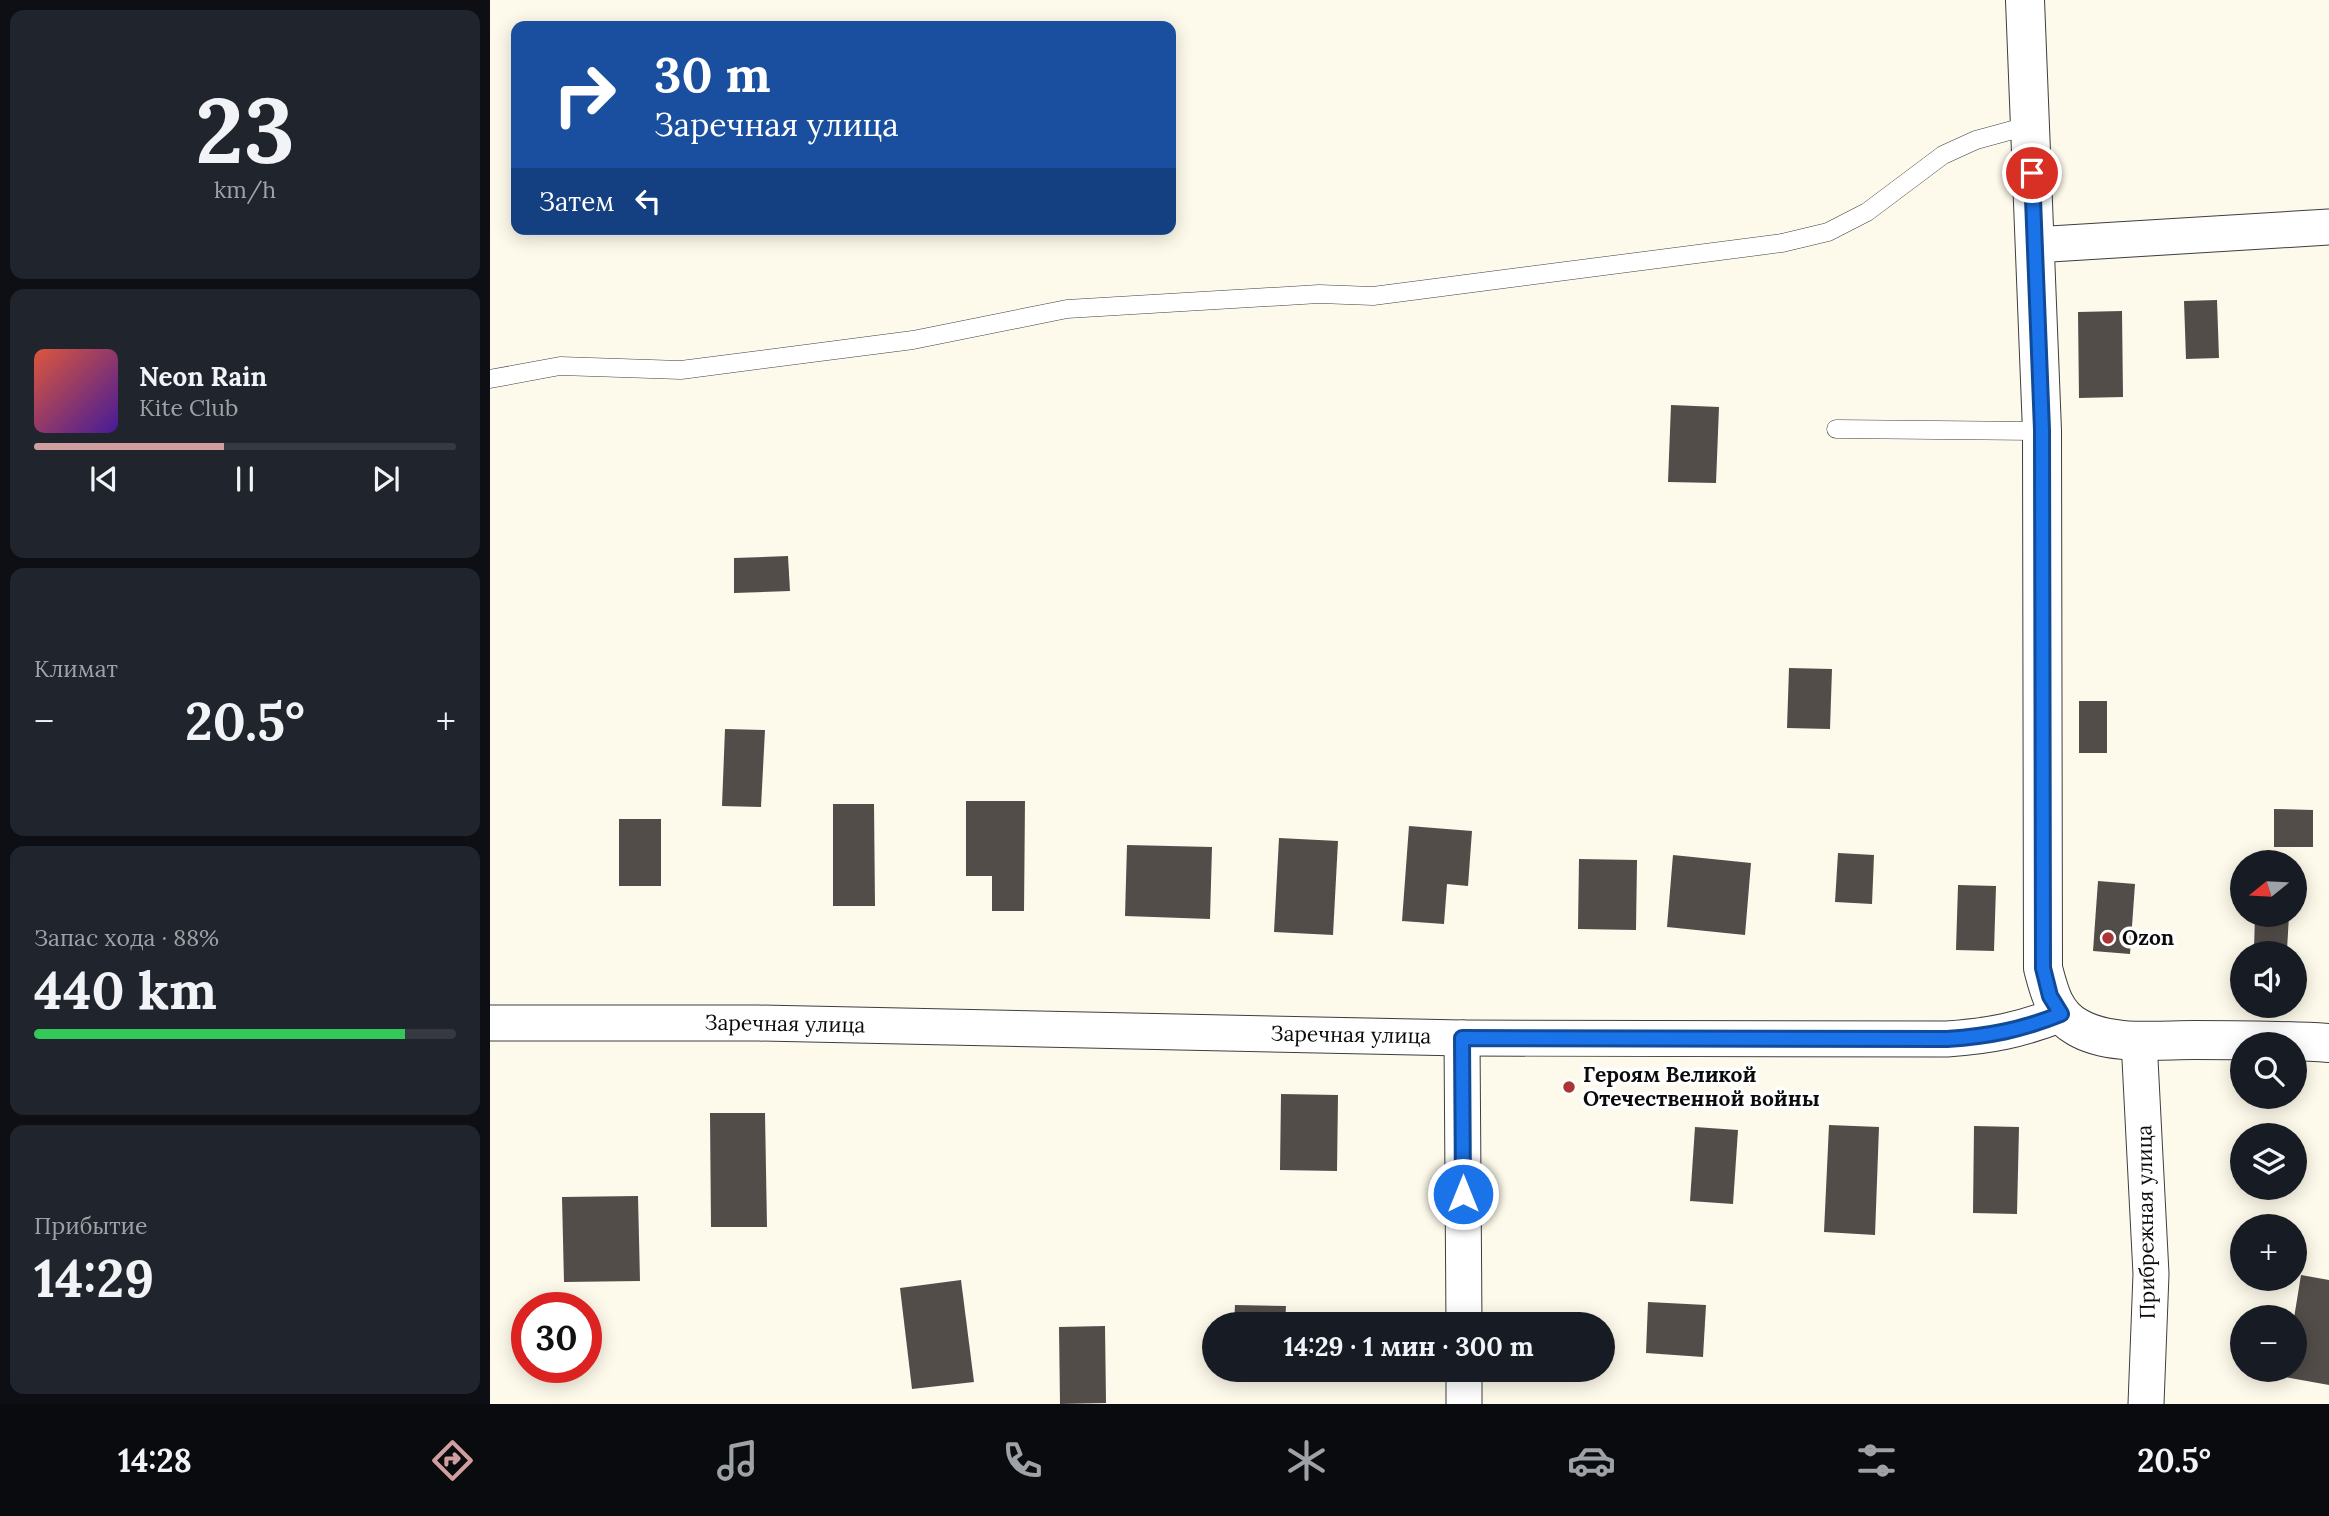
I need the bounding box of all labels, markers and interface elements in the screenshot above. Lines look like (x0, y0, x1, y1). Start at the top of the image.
text: 30 m (654, 43, 771, 105)
icon: right (539, 49, 630, 140)
text: 23 (195, 71, 295, 188)
text: Заречная улица (654, 104, 899, 145)
pin (2002, 143, 2062, 203)
icon: arrive (2013, 154, 2051, 192)
text: km/h (214, 175, 276, 204)
icon: left (629, 182, 667, 220)
text: Затем (539, 185, 615, 218)
text: Neon Rain (139, 360, 267, 393)
text: Kite Club (139, 393, 238, 422)
icon: previous (85, 460, 123, 498)
icon: pause (226, 460, 264, 498)
icon: next (367, 460, 405, 498)
text: Климат (34, 654, 118, 683)
text: 20.5° (185, 688, 305, 754)
text: − (34, 697, 54, 745)
text: + (436, 697, 456, 745)
north arrow (2230, 850, 2306, 928)
map controls (2230, 850, 2307, 1382)
text: Запас хода · 88% (34, 923, 219, 952)
place label: Ozon (2122, 924, 2174, 951)
marker: Ozon (2100, 930, 2116, 946)
button: sound (2230, 941, 2307, 1018)
text: 440 km (34, 957, 217, 1023)
street label: Заречная улица (704, 1009, 866, 1038)
street label: Заречная улица (1270, 1020, 1432, 1049)
button: search (2230, 1032, 2307, 1109)
place label: Героям Великой Отечественной войны (1583, 1061, 1820, 1112)
marker: Героям Великой Отечественной войны (1561, 1079, 1577, 1095)
button: layers (2230, 1123, 2307, 1200)
street label: Прибрежная улица (2130, 1124, 2161, 1320)
position arrow (1426, 1157, 1500, 1231)
text: Прибытие (34, 1211, 148, 1240)
button: + (2230, 1214, 2307, 1291)
text: 14:29 (34, 1245, 154, 1311)
speed limit sign: 30 (511, 1292, 602, 1383)
button: − (2230, 1305, 2307, 1382)
text: 14:29 · 1 мин · 300 m (1283, 1330, 1534, 1363)
icon: directions (428, 1436, 477, 1485)
icon: music (713, 1436, 762, 1485)
icon: phone (998, 1436, 1047, 1485)
icon: climate (1282, 1436, 1331, 1485)
icon: car (1567, 1436, 1616, 1485)
icon: filters (1852, 1436, 1901, 1485)
text: 14:28 (118, 1440, 192, 1481)
text: 20.5° (2137, 1440, 2211, 1481)

